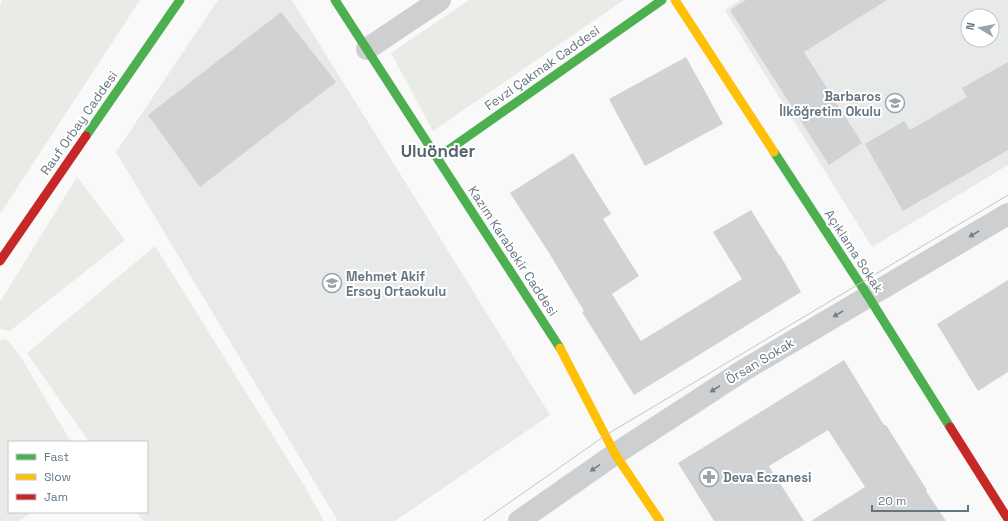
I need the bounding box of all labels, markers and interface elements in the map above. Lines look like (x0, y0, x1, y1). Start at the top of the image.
north arrow (960, 8, 1000, 48)
text: N (963, 21, 978, 31)
street label: Fevzi Çakmak Caddesi (481, 22, 603, 114)
street label: Rauf Orbay Caddesi (37, 68, 121, 178)
place label: Barbaros İlköğretim Okulu (779, 88, 881, 120)
school or university icon: Barbaros İlköğretim Okulu (884, 92, 906, 114)
district label: Uluönder (401, 140, 476, 162)
street label: Kazım Karabekir Caddesi (464, 183, 562, 319)
street label: Açıklama Sokak (821, 206, 887, 296)
one-way arrow (968, 231, 980, 238)
place label: Mehmet Akif Ersoy Ortaokulu (346, 268, 446, 300)
school or university icon: Mehmet Akif Ersoy Ortaokulu (321, 272, 343, 294)
one-way arrow (832, 311, 844, 318)
street label: Örsan Sokak (723, 334, 797, 388)
one-way arrow (710, 385, 720, 393)
legend (8, 441, 148, 513)
text: Fast (44, 449, 69, 465)
one-way arrow (590, 464, 600, 472)
pharmacy icon: Deva Eczanesi (698, 466, 720, 488)
text: Slow (44, 469, 71, 485)
place label: Deva Eczanesi (723, 469, 812, 486)
scale bar (872, 487, 968, 513)
text: Jam (44, 489, 68, 505)
text: 20 m (878, 493, 906, 509)

